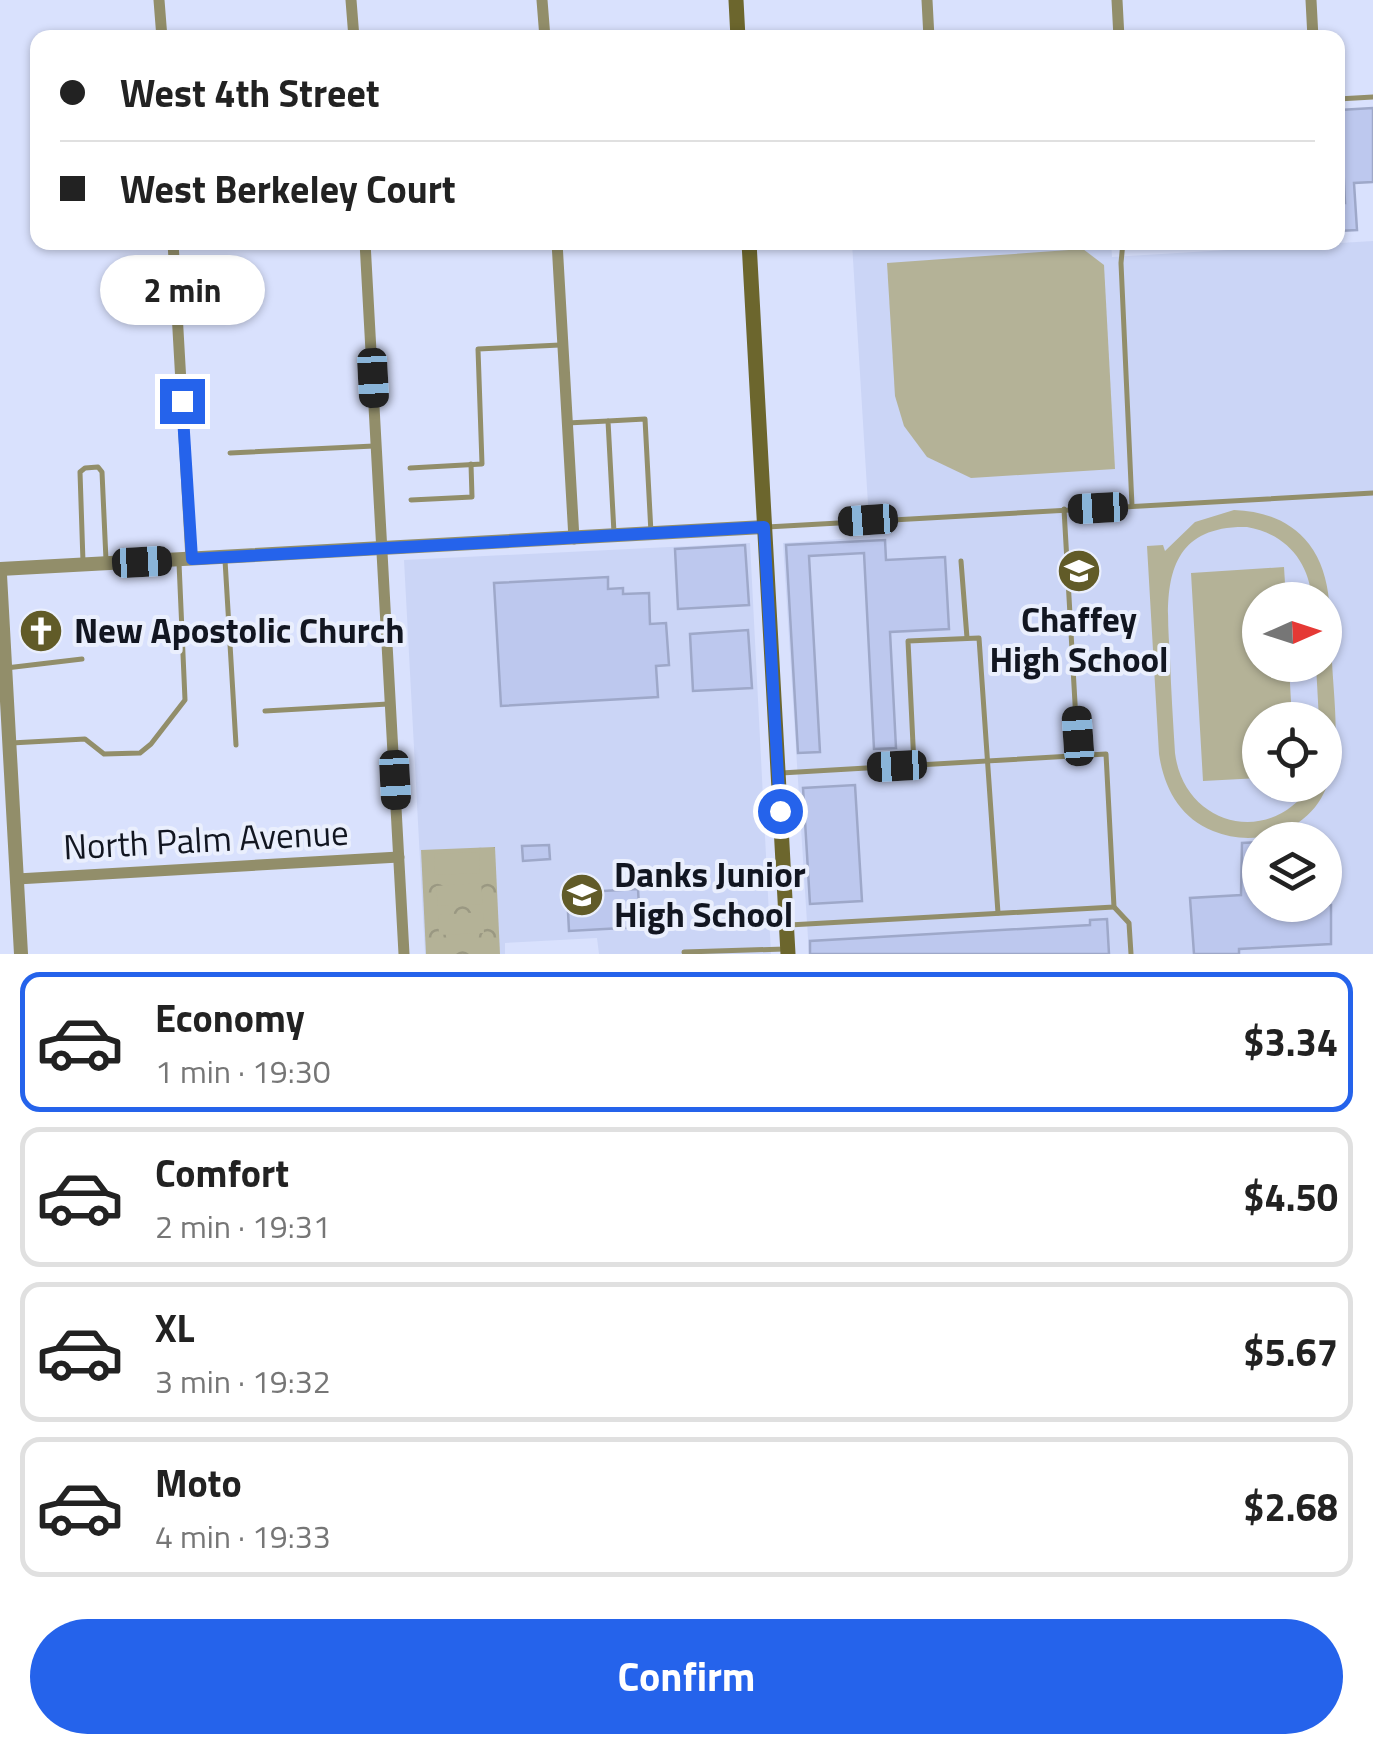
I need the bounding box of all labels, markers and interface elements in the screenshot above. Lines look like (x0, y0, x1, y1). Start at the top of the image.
text: West 4th Street (120, 64, 380, 122)
text: West Berkeley Court (120, 160, 456, 218)
callout: 2 min (100, 256, 264, 326)
text: 2 min (144, 266, 221, 314)
car (356, 347, 390, 409)
route end (160, 379, 205, 424)
car (1067, 491, 1129, 525)
car (837, 503, 899, 537)
car (111, 545, 173, 579)
school or university icon: Chaffey High School (1056, 548, 1102, 594)
north arrow (1242, 582, 1342, 682)
map controls (1242, 582, 1342, 922)
place label: Chaffey High School (989, 592, 1169, 686)
place label: New Apostolic Church (74, 603, 405, 657)
church icon: New Apostolic Church (18, 608, 64, 654)
button: locate (1242, 702, 1342, 802)
car (1061, 705, 1095, 767)
car (378, 749, 412, 811)
car (866, 749, 928, 783)
route start (758, 789, 803, 834)
street label: North Palm Avenue (62, 805, 350, 873)
button: layers (1242, 822, 1342, 922)
place label: Danks Junior High School (614, 847, 806, 941)
school or university icon: Danks Junior High School (559, 872, 605, 918)
text: Economy (155, 989, 305, 1047)
icon: car (35, 997, 125, 1087)
text: $3.34 (1243, 1013, 1338, 1071)
text: 1 min · 19:30 (155, 1047, 331, 1095)
text: Comfort (155, 1144, 289, 1202)
icon: car (35, 1152, 125, 1242)
text: $4.50 (1243, 1168, 1338, 1226)
text: 2 min · 19:31 (155, 1202, 331, 1250)
text: XL (155, 1299, 195, 1357)
icon: car (35, 1307, 125, 1397)
text: $5.67 (1243, 1323, 1338, 1381)
text: 3 min · 19:32 (155, 1357, 331, 1405)
text: Moto (155, 1454, 242, 1512)
icon: car (35, 1462, 125, 1552)
text: $2.68 (1243, 1478, 1338, 1536)
text: 4 min · 19:33 (155, 1512, 331, 1560)
button: Confirm (30, 1619, 1343, 1734)

